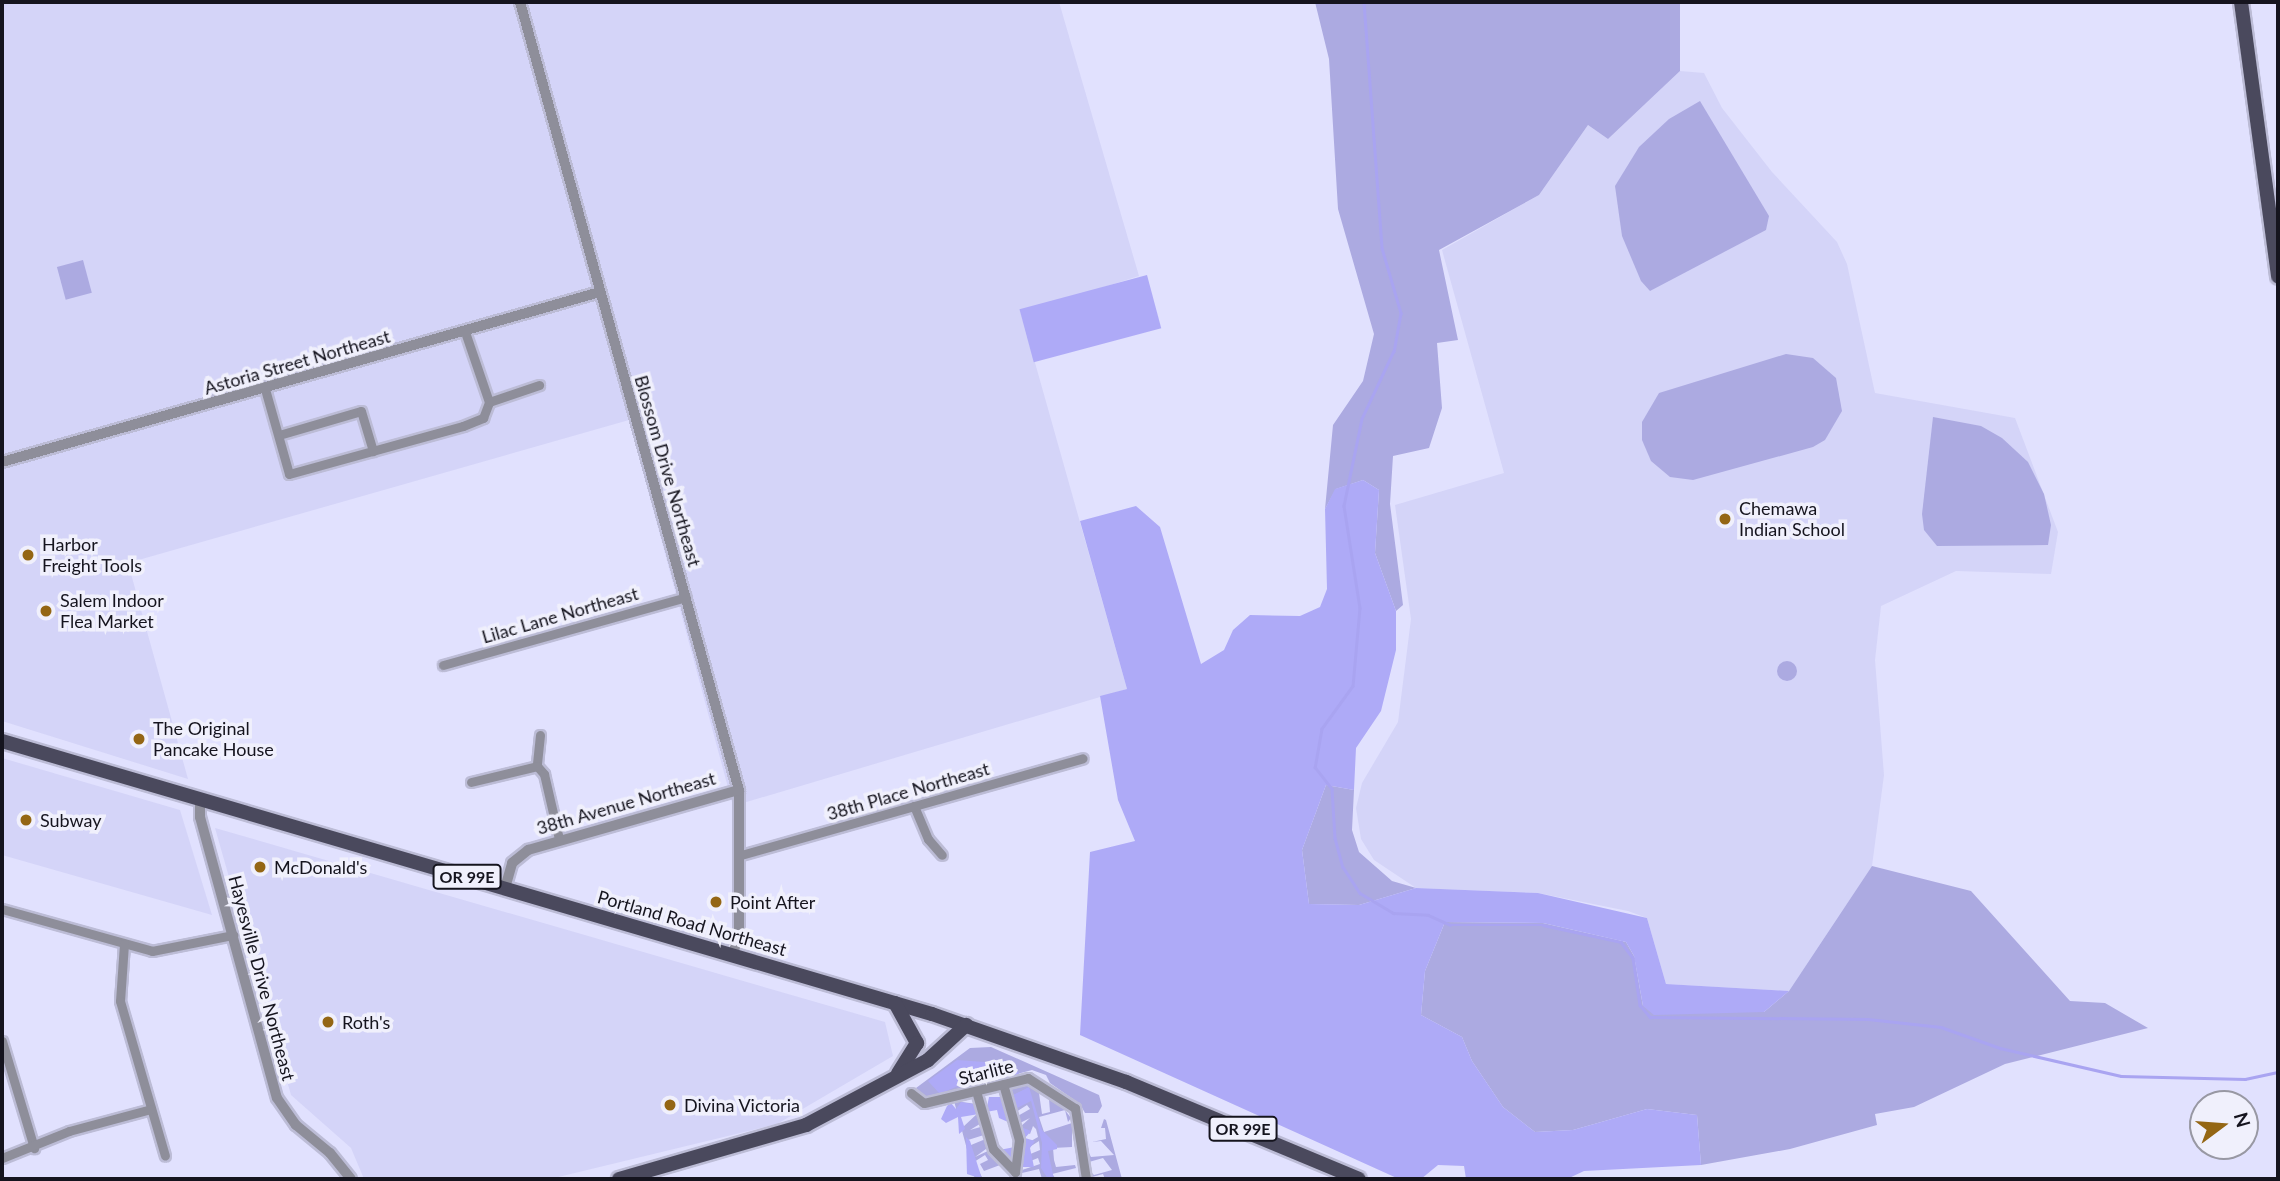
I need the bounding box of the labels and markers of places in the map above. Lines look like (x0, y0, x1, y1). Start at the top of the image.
place label: Chemawa Indian School (1739, 498, 1845, 540)
marker: Chemawa Indian School (1717, 511, 1733, 527)
place label: Harbor Freight Tools (42, 534, 143, 576)
marker: Harbor Freight Tools (20, 547, 36, 563)
place label: Salem Indoor Flea Market (60, 590, 164, 632)
marker: Salem Indoor Flea Market (38, 603, 54, 619)
place label: The Original Pancake House (153, 718, 274, 760)
marker: The Original Pancake House (131, 731, 147, 747)
place label: Subway (40, 809, 102, 831)
marker: Subway (18, 812, 34, 828)
place label: McDonald's (274, 856, 367, 878)
marker: McDonald's (252, 859, 268, 875)
place label: Point After (730, 891, 816, 913)
marker: Point After (708, 894, 724, 910)
place label: Roth's (342, 1011, 390, 1033)
marker: Roth's (320, 1014, 336, 1030)
place label: Divina Victoria (684, 1094, 801, 1116)
marker: Divina Victoria (662, 1097, 678, 1113)

